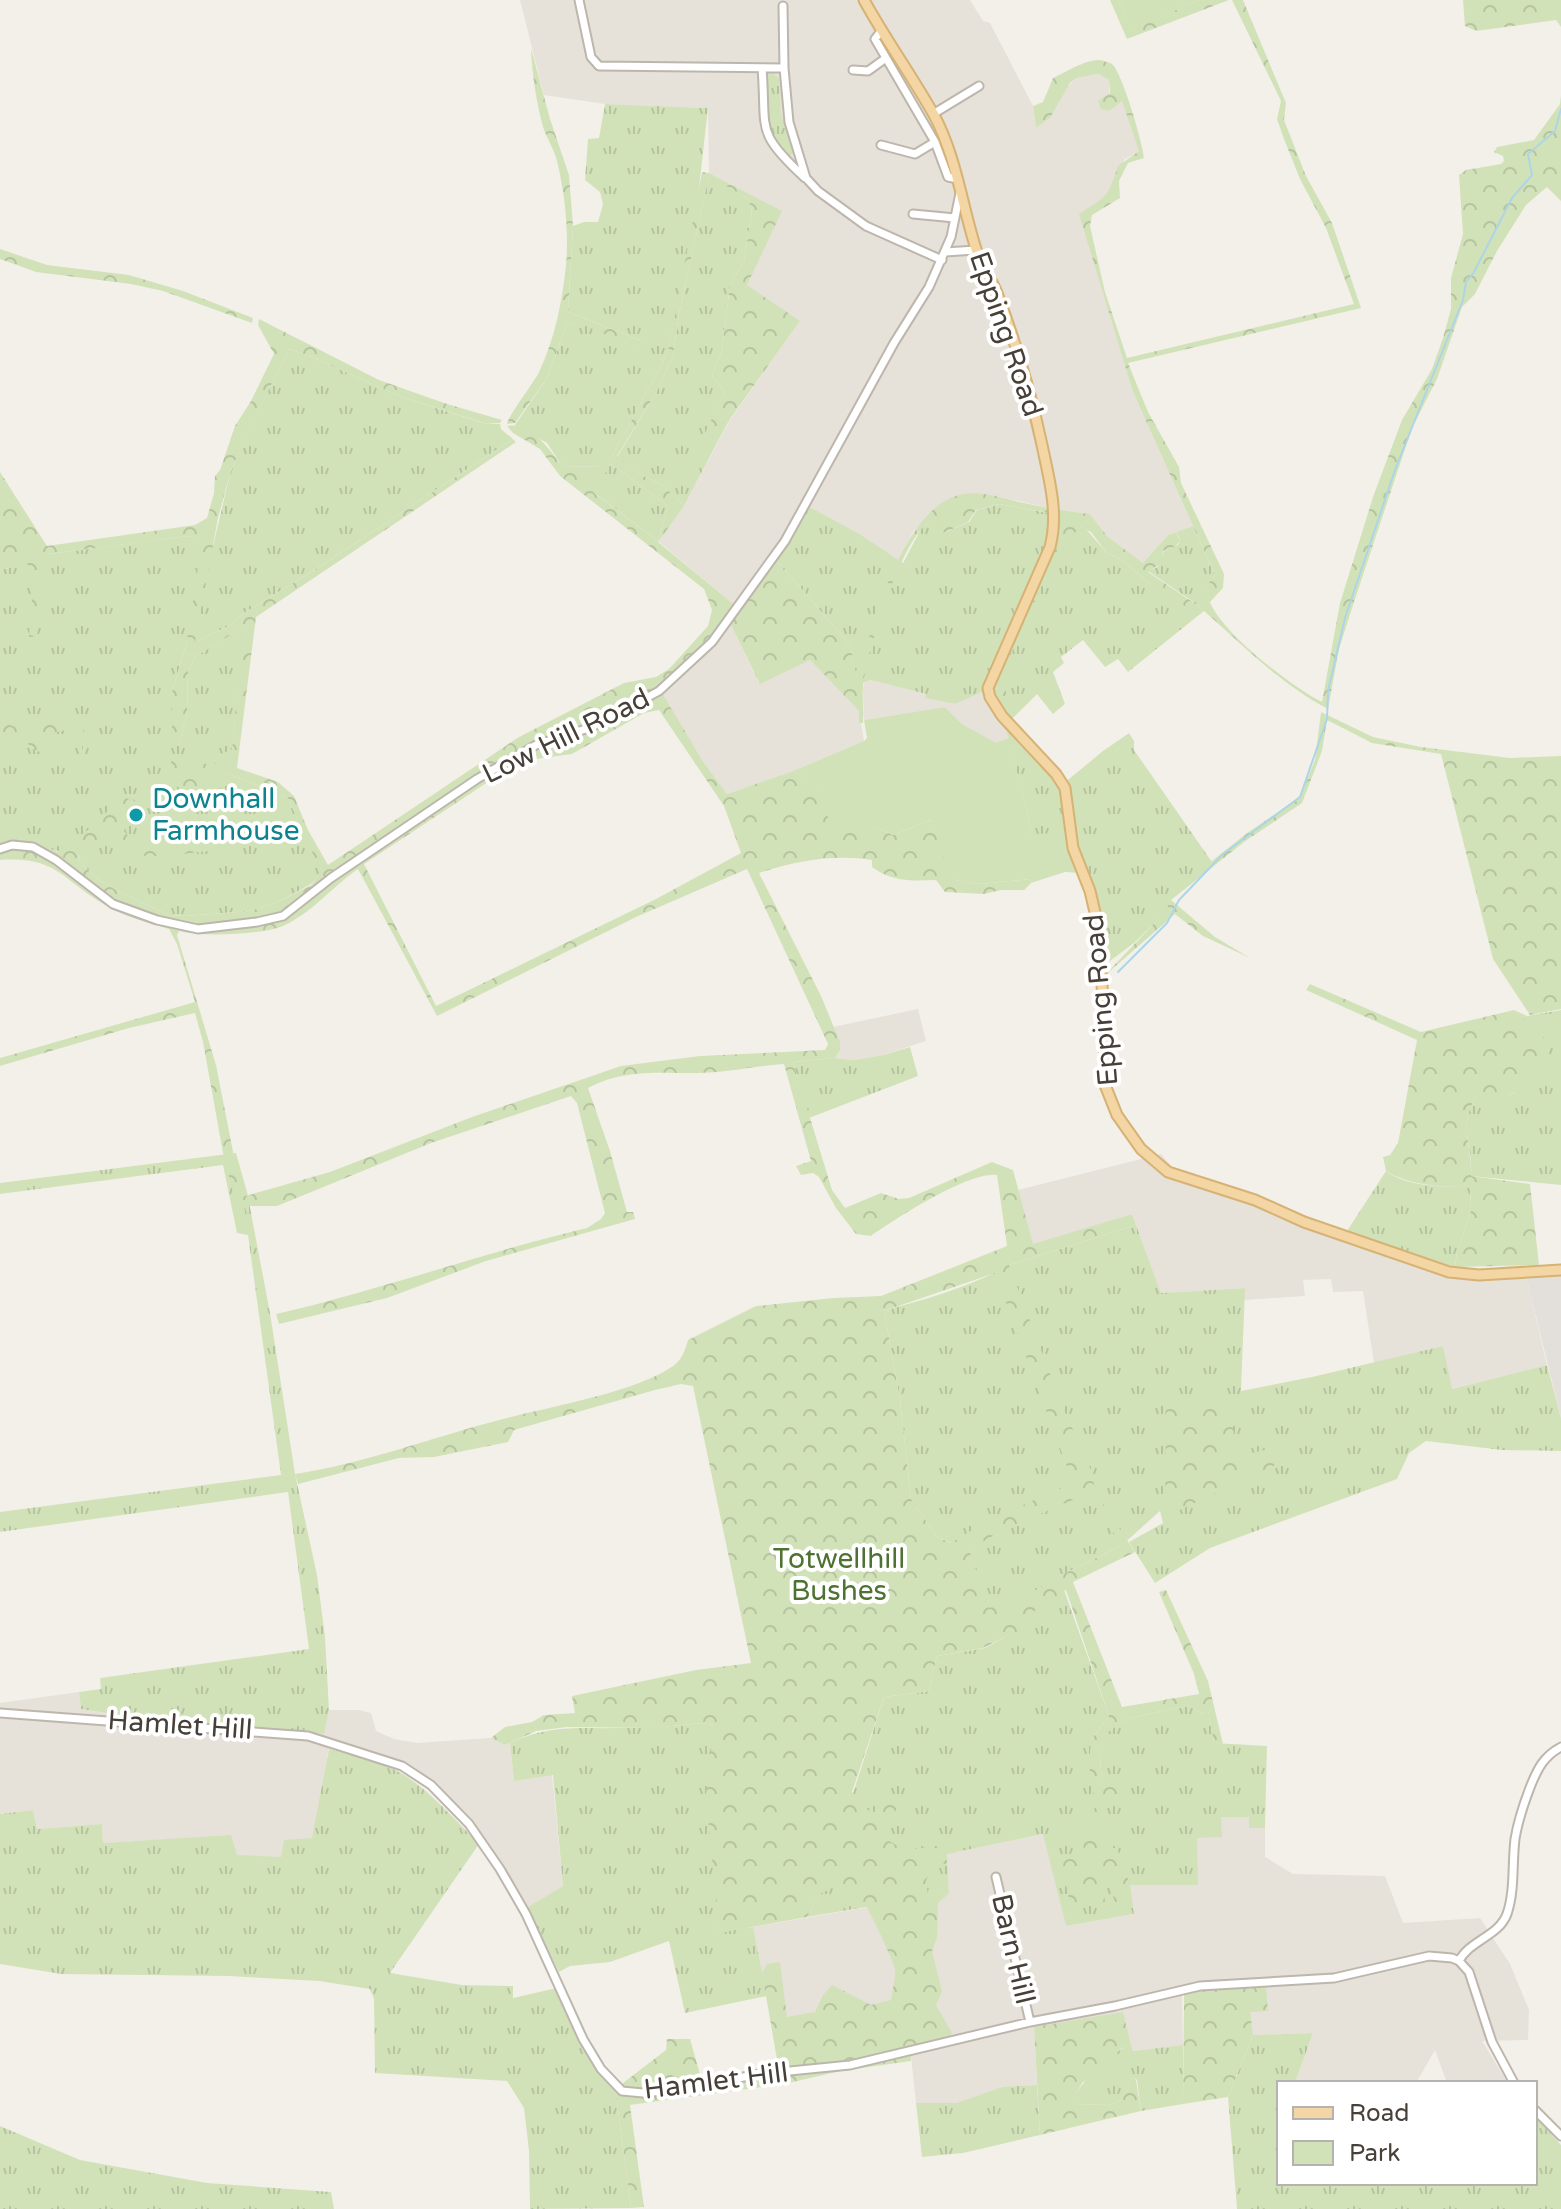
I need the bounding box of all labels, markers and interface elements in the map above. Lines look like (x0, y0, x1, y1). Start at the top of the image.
street label: Epping Road (962, 247, 1050, 421)
street label: Low Hill Road (477, 681, 655, 791)
place label: Downhall Farmhouse (152, 782, 299, 848)
marker: Downhall Farmhouse (127, 806, 145, 824)
street label: Epping Road (1077, 913, 1125, 1087)
park label: Totwellhill Bushes (773, 1542, 905, 1608)
street label: Hamlet Hill (106, 1703, 254, 1747)
street label: Barn Hill (984, 1891, 1042, 2007)
street label: Hamlet Hill (642, 2055, 790, 2107)
legend (1277, 2081, 1537, 2185)
text: Road (1349, 2099, 1409, 2128)
text: Park (1349, 2139, 1400, 2168)

